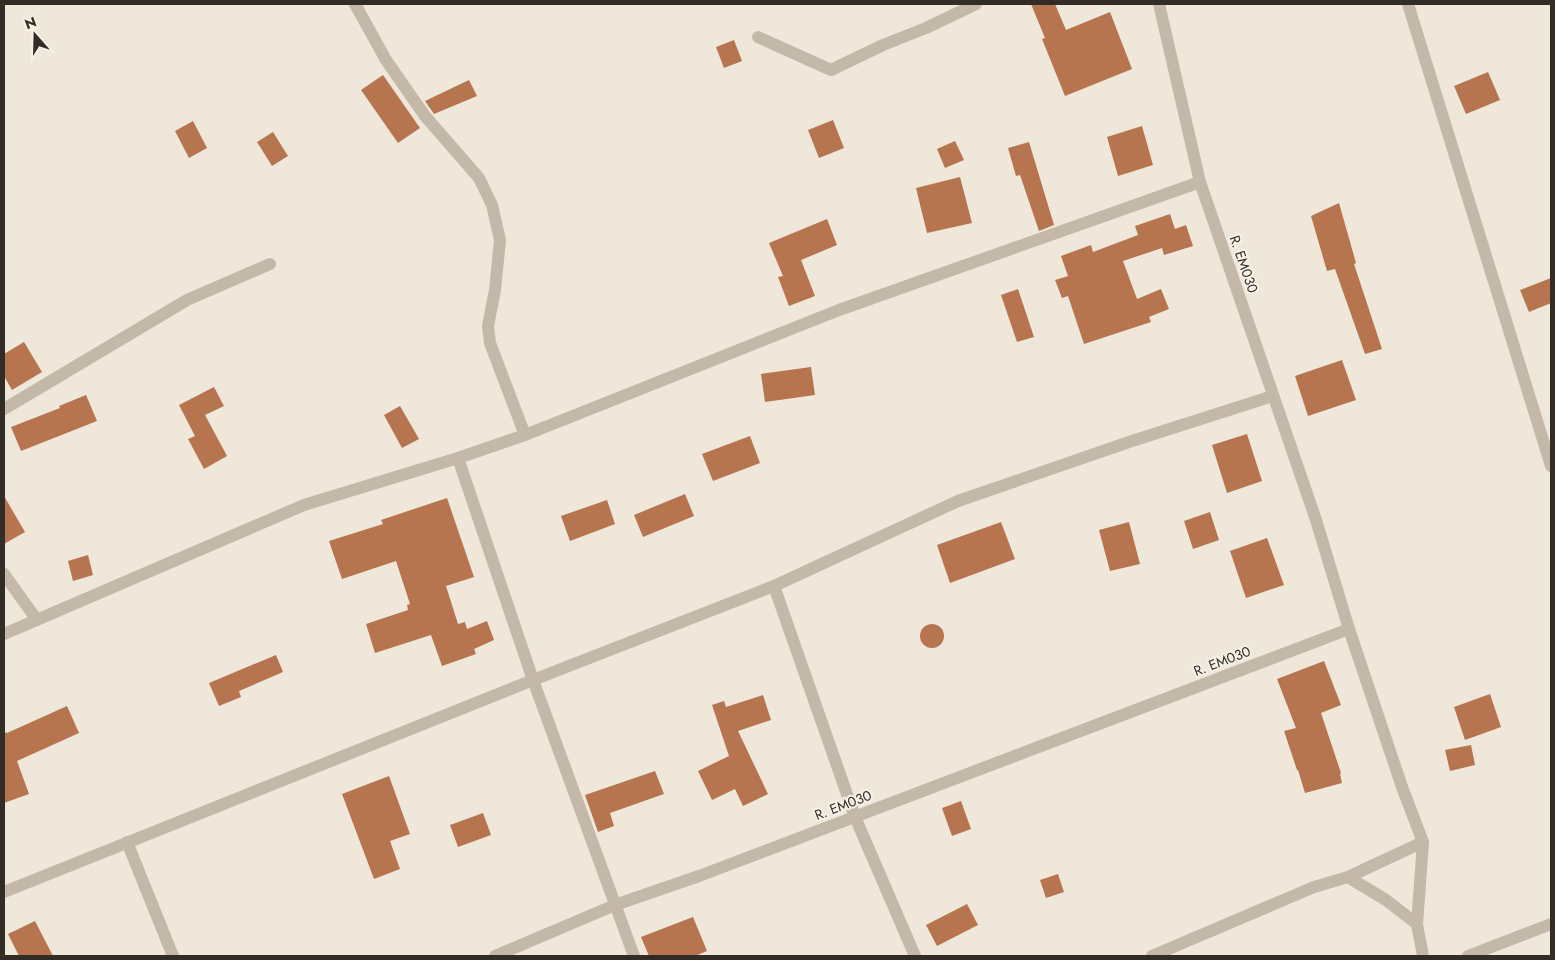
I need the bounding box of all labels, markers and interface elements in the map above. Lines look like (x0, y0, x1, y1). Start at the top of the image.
north arrow (10, 10, 60, 60)
text: N (22, 11, 39, 34)
street label: R. EM030 (1225, 233, 1263, 295)
street label: R. EM030 (1191, 641, 1253, 681)
street label: R. EM030 (812, 785, 874, 825)

